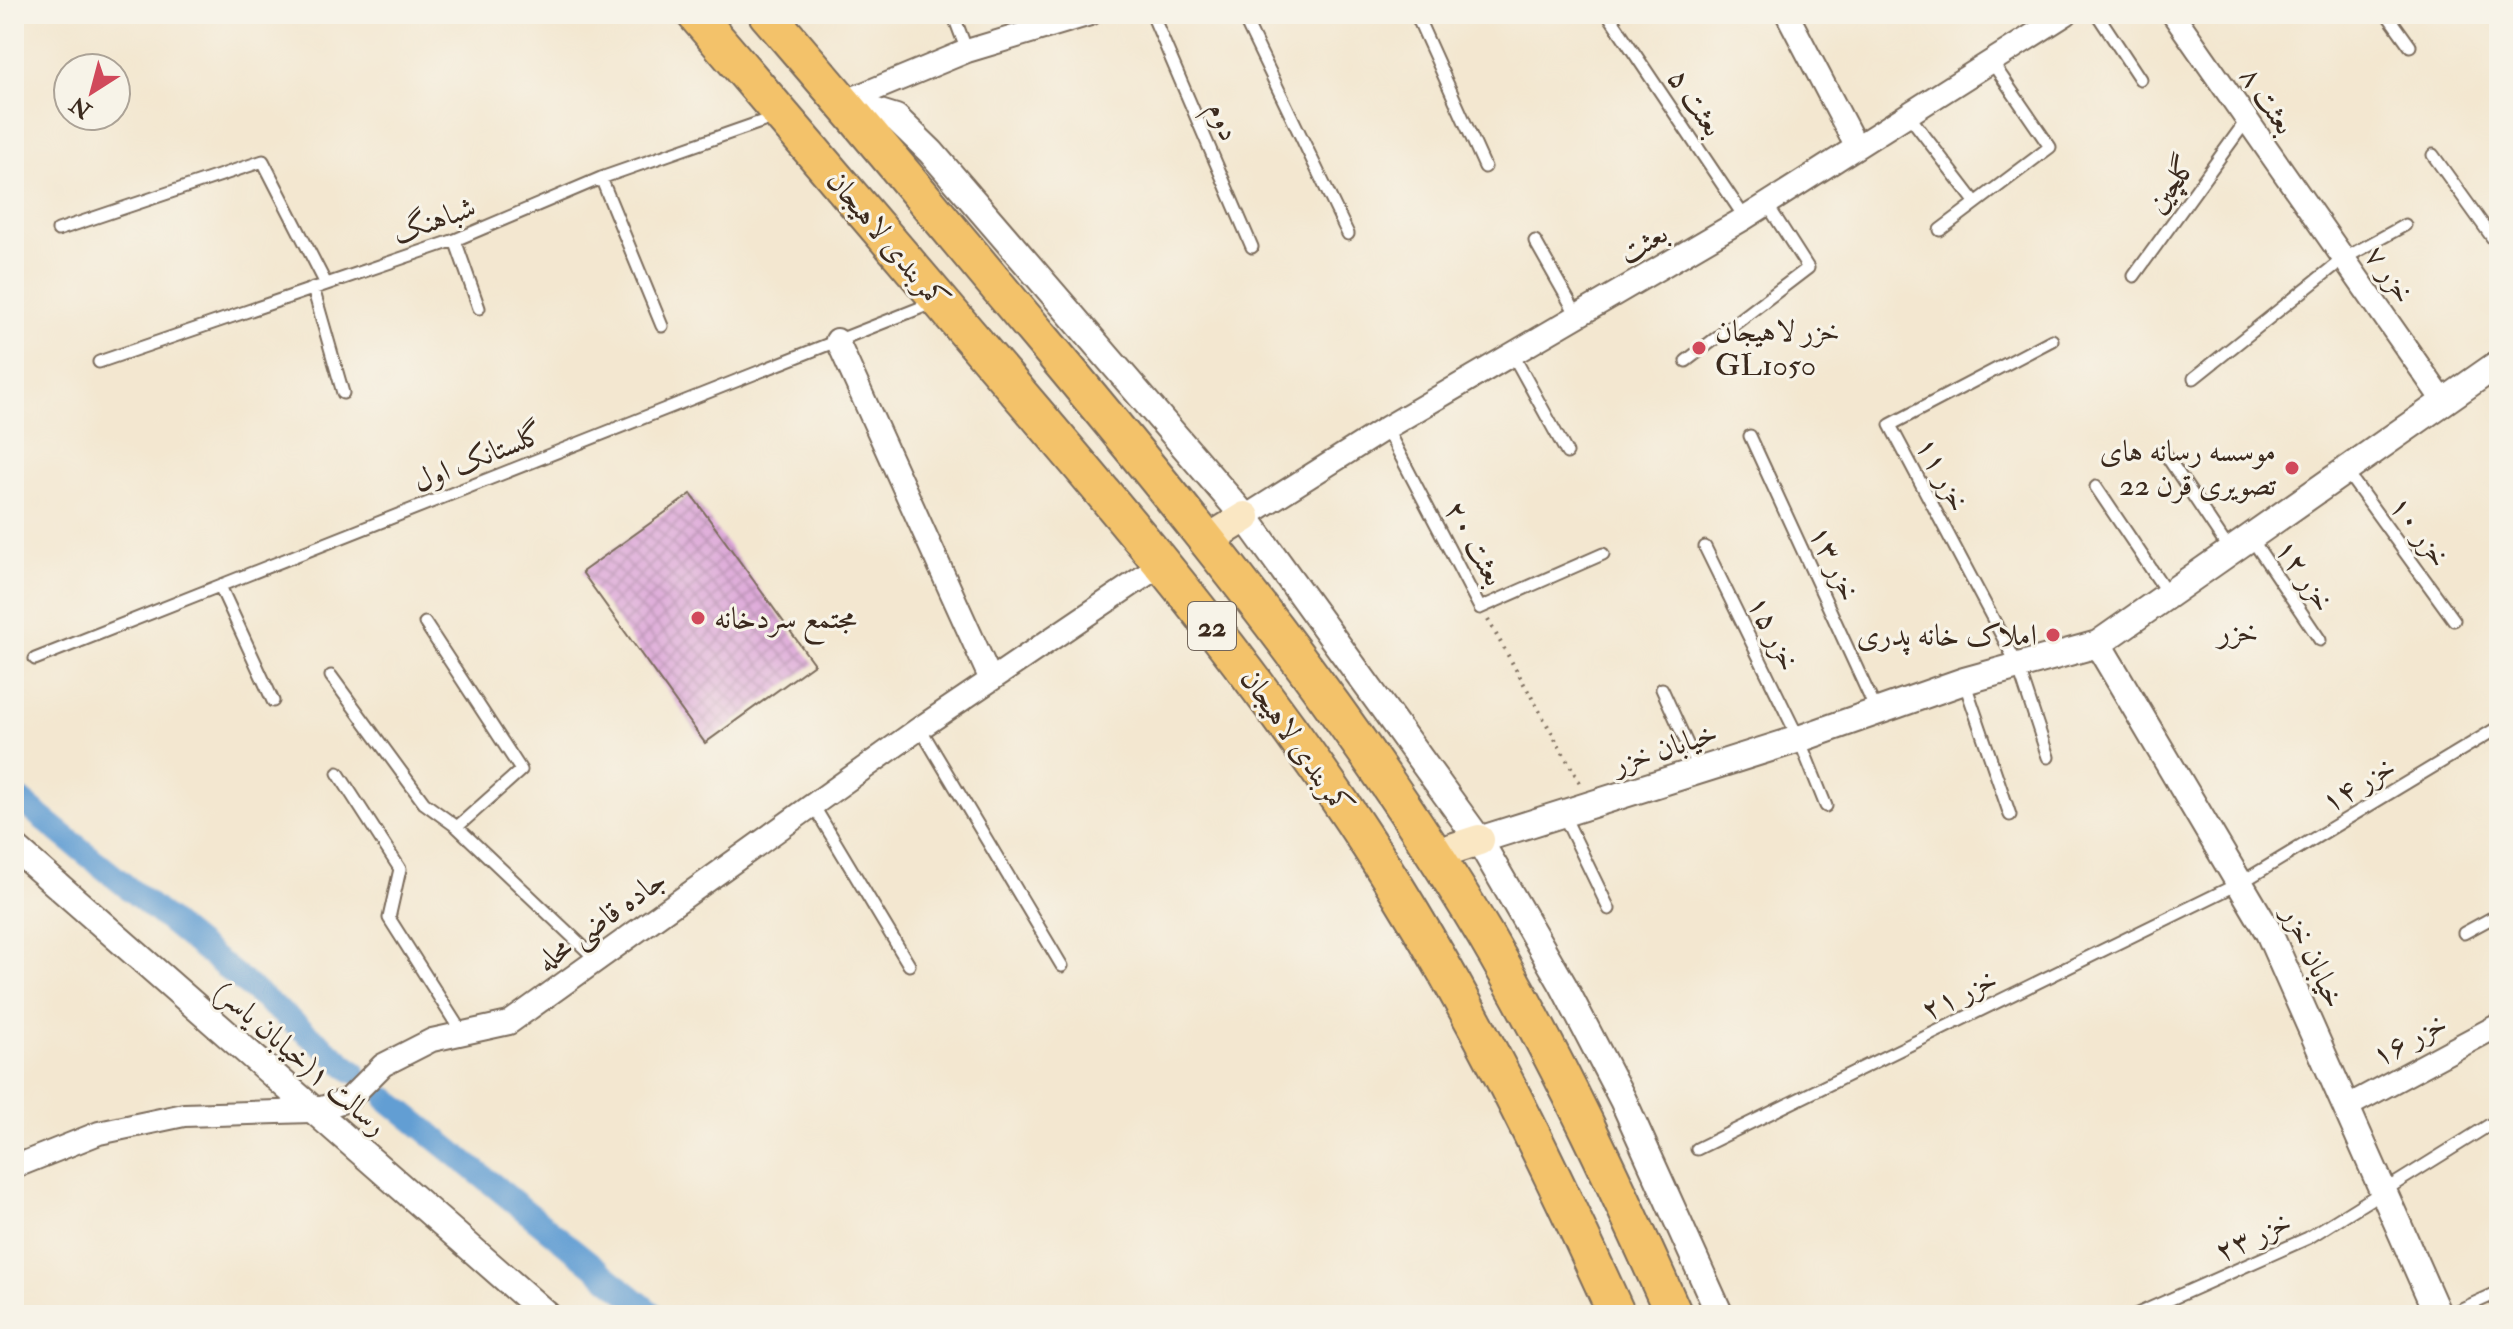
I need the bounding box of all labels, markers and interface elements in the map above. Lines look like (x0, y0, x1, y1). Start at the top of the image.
north arrow (52, 52, 132, 132)
street label: بعثت ۸ (2231, 59, 2304, 141)
street label: بعثت ۵ (1659, 61, 1732, 143)
text: N (64, 90, 98, 125)
street label: دوم (1192, 96, 1248, 149)
street label: گلچین (2138, 148, 2205, 221)
street label: کمربندی لاهیجان (818, 163, 957, 318)
street label: شباهنگ (387, 187, 481, 253)
street label: بعثت (1612, 215, 1674, 272)
street label: خزر ۷ (2357, 238, 2423, 310)
place label: خزر لاهیجان GL1050 (1715, 313, 1840, 384)
marker: خزر لاهیجان GL1050 (1690, 339, 1708, 357)
street label: گلستانک اول (408, 415, 549, 500)
street label: خزر ۱۱ (1908, 430, 1978, 518)
place label: موسسه رسانه های تصویری قرن 22 (2100, 433, 2276, 504)
marker: موسسه رسانه های تصویری قرن 22 (2283, 459, 2301, 477)
street label: خزر ۱۰ (2381, 488, 2458, 574)
street label: بعثت ۲۰ (1436, 494, 1513, 592)
street label: خزر ۱۳ (1801, 519, 1868, 607)
street label: خزر ۱۲ (2267, 532, 2342, 619)
street label: خزر ۱۵ (1739, 589, 1808, 677)
place label: مجتمع سردخانه (714, 600, 857, 645)
road number: 22 (1188, 602, 1236, 650)
marker: مجتمع سردخانه (689, 609, 707, 627)
district label: خزر (2215, 612, 2258, 652)
place label: املاک خانه پدری (1857, 617, 2037, 656)
marker: املاک خانه پدری (2044, 626, 2062, 644)
street label: کمربندی لاهیجان (1232, 661, 1361, 823)
street label: خیابان خزر (1605, 714, 1722, 784)
street label: خزر ۱۴ (2315, 748, 2402, 821)
street label: جاده قاضی محله (529, 861, 675, 982)
street label: خیابان خزر (2273, 898, 2353, 1014)
street label: خزر ۲۱ (1915, 960, 2003, 1029)
street label: رسالت ۱(خیابان یاسر) (206, 973, 395, 1144)
street label: خزر ۱۶ (2365, 1004, 2453, 1074)
street label: خزر ۲۳ (2209, 1203, 2297, 1270)

